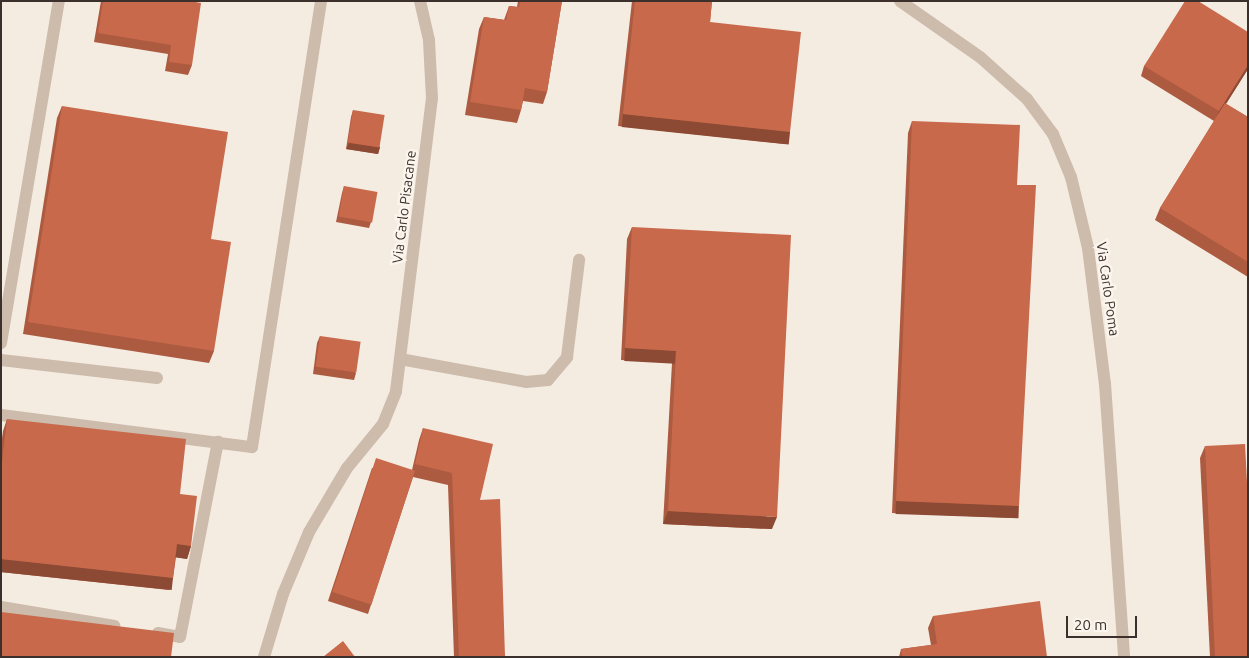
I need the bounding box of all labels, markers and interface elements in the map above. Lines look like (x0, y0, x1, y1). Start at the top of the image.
street label: Via Carlo Pisacane (389, 150, 419, 264)
street label: Via Carlo Poma (1093, 241, 1123, 337)
scale bar (1069, 606, 1140, 638)
text: 20 m (1074, 616, 1107, 633)

